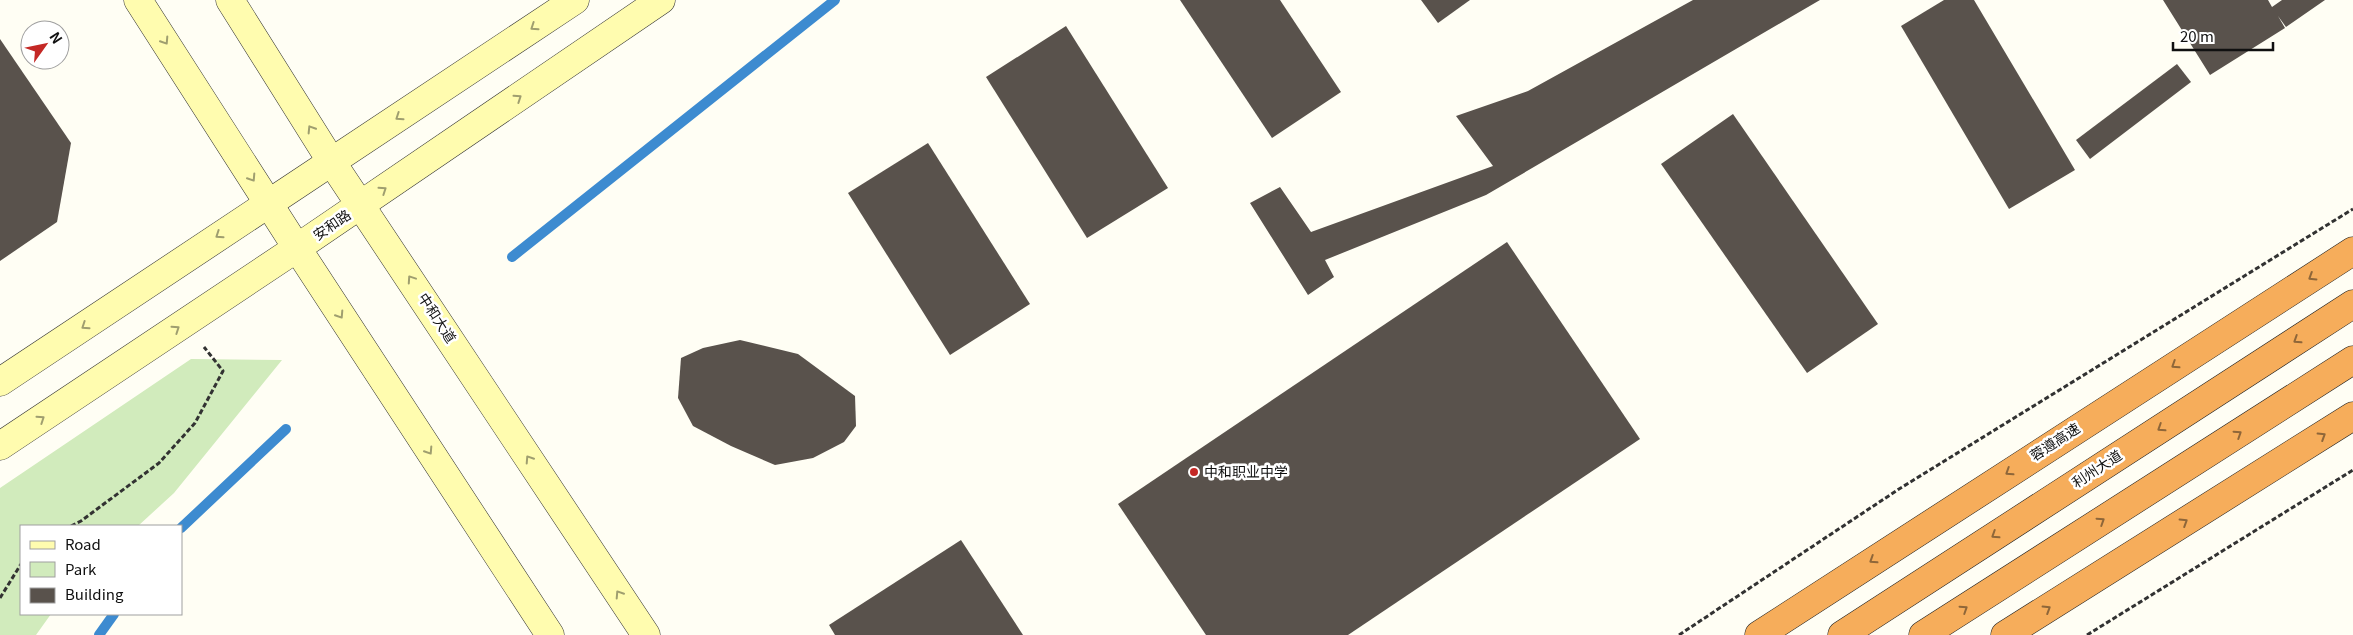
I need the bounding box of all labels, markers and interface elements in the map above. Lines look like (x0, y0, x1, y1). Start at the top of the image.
north arrow (20, 20, 70, 70)
scale bar (2173, 20, 2273, 52)
one-way arrow (531, 21, 540, 30)
text: 20 m (2180, 25, 2214, 46)
text: N (45, 28, 68, 47)
one-way arrow (158, 36, 168, 45)
one-way arrow (512, 95, 521, 104)
one-way arrow (395, 110, 404, 120)
one-way arrow (308, 126, 318, 135)
one-way arrow (246, 172, 256, 181)
one-way arrow (378, 187, 387, 196)
street label: 安和路 (308, 204, 354, 244)
one-way arrow (216, 229, 225, 238)
one-way arrow (2308, 271, 2317, 280)
one-way arrow (408, 276, 417, 285)
street label: 中和大道 (414, 289, 461, 346)
one-way arrow (334, 309, 343, 318)
one-way arrow (81, 320, 90, 329)
one-way arrow (171, 326, 180, 336)
one-way arrow (2294, 334, 2303, 343)
one-way arrow (2171, 358, 2180, 368)
one-way arrow (35, 416, 44, 426)
street label: 蓉遵高速 (2026, 418, 2083, 465)
one-way arrow (2157, 422, 2166, 431)
one-way arrow (2232, 430, 2241, 440)
one-way arrow (2316, 432, 2325, 442)
one-way arrow (423, 445, 432, 454)
street label: 利州大道 (2068, 445, 2125, 492)
one-way arrow (526, 455, 535, 464)
place label: 中和职业中学 (1204, 461, 1288, 481)
marker: 中和职业中学 (1188, 466, 1200, 478)
one-way arrow (2005, 466, 2015, 475)
one-way arrow (2095, 518, 2104, 527)
one-way arrow (2179, 519, 2188, 529)
legend (20, 525, 182, 615)
one-way arrow (1991, 528, 2000, 538)
text: Road (65, 533, 101, 554)
one-way arrow (1869, 554, 1878, 564)
text: Park (65, 558, 97, 579)
text: Building (65, 583, 124, 604)
one-way arrow (616, 591, 625, 600)
one-way arrow (1959, 605, 1968, 615)
one-way arrow (2041, 606, 2050, 615)

